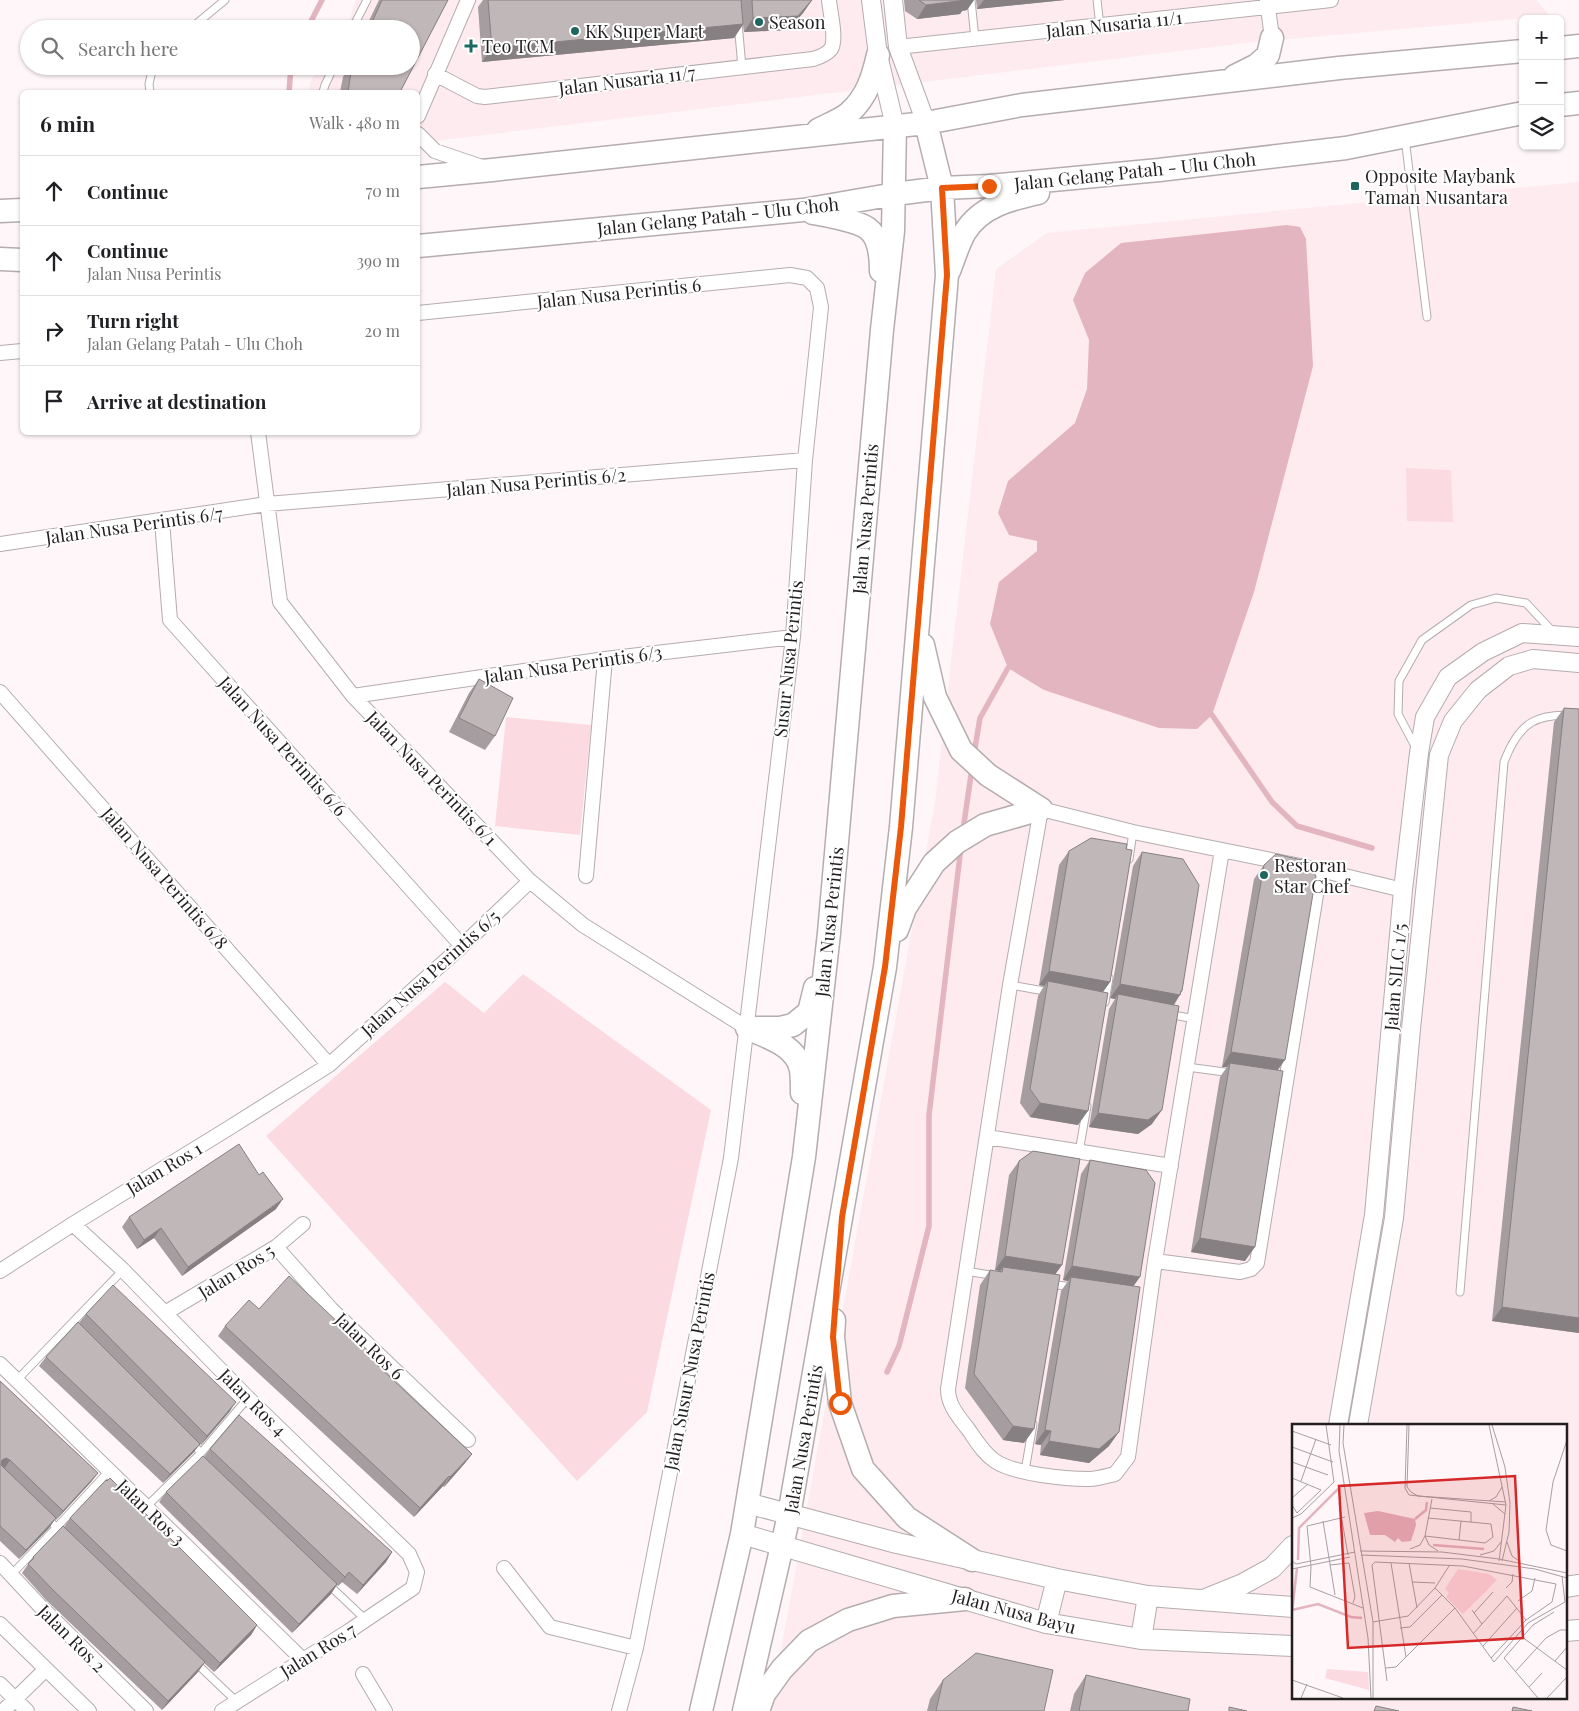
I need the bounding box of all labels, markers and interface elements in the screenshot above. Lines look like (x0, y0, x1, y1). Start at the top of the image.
street label: Jalan Nusaria 11/1 (1044, 5, 1184, 43)
place label: Season (769, 10, 826, 34)
map controls (1519, 15, 1564, 150)
button: + (1519, 15, 1564, 60)
marker: Season (753, 16, 765, 28)
place label: KK Super Mart (585, 19, 704, 43)
search box (20, 20, 420, 75)
marker: KK Super Mart (569, 25, 581, 37)
icon: search (38, 34, 66, 62)
place label: Teo TCM (482, 34, 555, 58)
text: Search here (78, 35, 178, 61)
marker: Teo TCM (464, 39, 478, 53)
street label: Jalan Nusaria 11/7 (556, 60, 697, 100)
button: − (1519, 60, 1564, 105)
button: layers (1519, 105, 1564, 150)
text: 6 min (40, 109, 95, 137)
text: Walk · 480 m (309, 112, 400, 133)
street label: Jalan Gelang Patah - Ulu Choh (1012, 146, 1257, 196)
place label: Opposite Maybank Taman Nusantara (1365, 164, 1516, 209)
route end (978, 175, 1001, 198)
icon: ahead (40, 177, 68, 205)
text: Continue (87, 178, 168, 204)
text: 70 m (366, 180, 400, 201)
marker: Opposite Maybank Taman Nusantara (1349, 180, 1361, 192)
street label: Jalan Gelang Patah - Ulu Choh (595, 191, 840, 241)
text: Continue (87, 237, 168, 263)
icon: ahead (40, 247, 68, 275)
text: 390 m (357, 250, 400, 271)
text: Jalan Nusa Perintis (87, 263, 221, 284)
street label: Jalan Nusa Perintis 6 (535, 272, 702, 314)
text: Turn right (87, 307, 179, 333)
icon: right (40, 317, 68, 345)
text: 20 m (365, 320, 400, 341)
text: Jalan Gelang Patah - Ulu Choh (87, 333, 303, 354)
icon: arrive (40, 387, 68, 415)
text: Arrive at destination (87, 388, 267, 414)
street label: Jalan Nusa Perintis (846, 443, 884, 596)
street label: Jalan Nusa Perintis 6/2 (444, 462, 627, 502)
street label: Jalan Nusa Perintis 6/7 (43, 501, 225, 549)
street label: Susur Nusa Perintis (768, 579, 808, 739)
street label: Jalan Nusa Perintis 6/3 (482, 640, 663, 688)
street label: Jalan Nusa Perintis 6/6 (213, 670, 352, 821)
street label: Jalan Nusa Perintis 6/1 (361, 705, 503, 851)
street label: Jalan Nusa Perintis 6/8 (96, 801, 233, 954)
street label: Jalan Nusa Perintis (809, 846, 849, 999)
place label: Restoran Star Chef (1274, 853, 1351, 898)
marker: Restoran Star Chef (1258, 869, 1270, 881)
street label: Jalan Nusa Perintis 6/5 (355, 904, 504, 1042)
street label: Jalan SILC 1/5 (1378, 922, 1412, 1033)
street label: Jalan Ros 1 (121, 1136, 207, 1201)
street label: Jalan Ros 5 (193, 1238, 279, 1304)
street label: Jalan Susur Nusa Perintis (658, 1270, 720, 1473)
street label: Jalan Ros 6 (330, 1306, 410, 1385)
street label: Jalan Ros 4 (213, 1362, 292, 1441)
street label: Jalan Nusa Perintis (778, 1363, 828, 1516)
route start (829, 1392, 852, 1415)
inset map (1292, 1424, 1566, 1698)
street label: Jalan Ros 3 (111, 1473, 190, 1550)
street label: Jalan Nusa Bayu (948, 1583, 1079, 1639)
street label: Jalan Ros 2 (32, 1598, 111, 1677)
street label: Jalan Ros 7 (275, 1617, 361, 1683)

